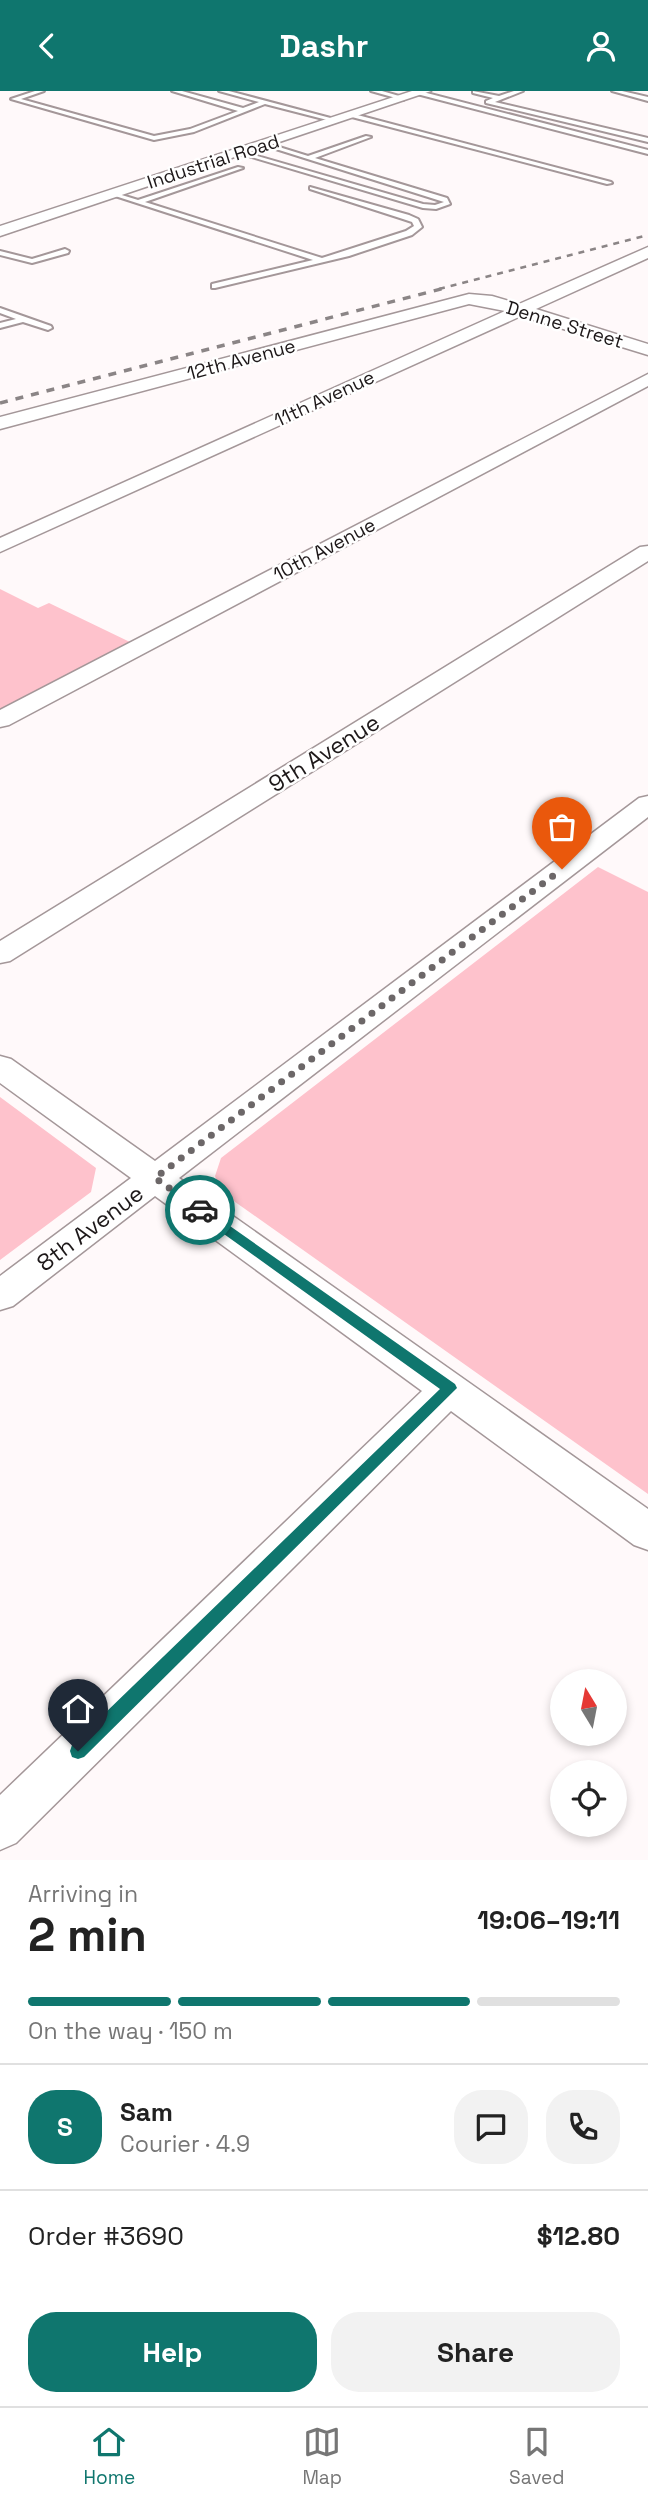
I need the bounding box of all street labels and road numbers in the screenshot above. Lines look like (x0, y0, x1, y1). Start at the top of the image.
street label: Industrial Road (144, 128, 282, 195)
street label: Denne Street (503, 295, 627, 354)
street label: 12th Avenue (184, 333, 298, 386)
street label: 11th Avenue (270, 364, 378, 433)
street label: 10th Avenue (269, 512, 380, 587)
street label: 9th Avenue (263, 707, 385, 799)
street label: 8th Avenue (31, 1178, 149, 1278)

